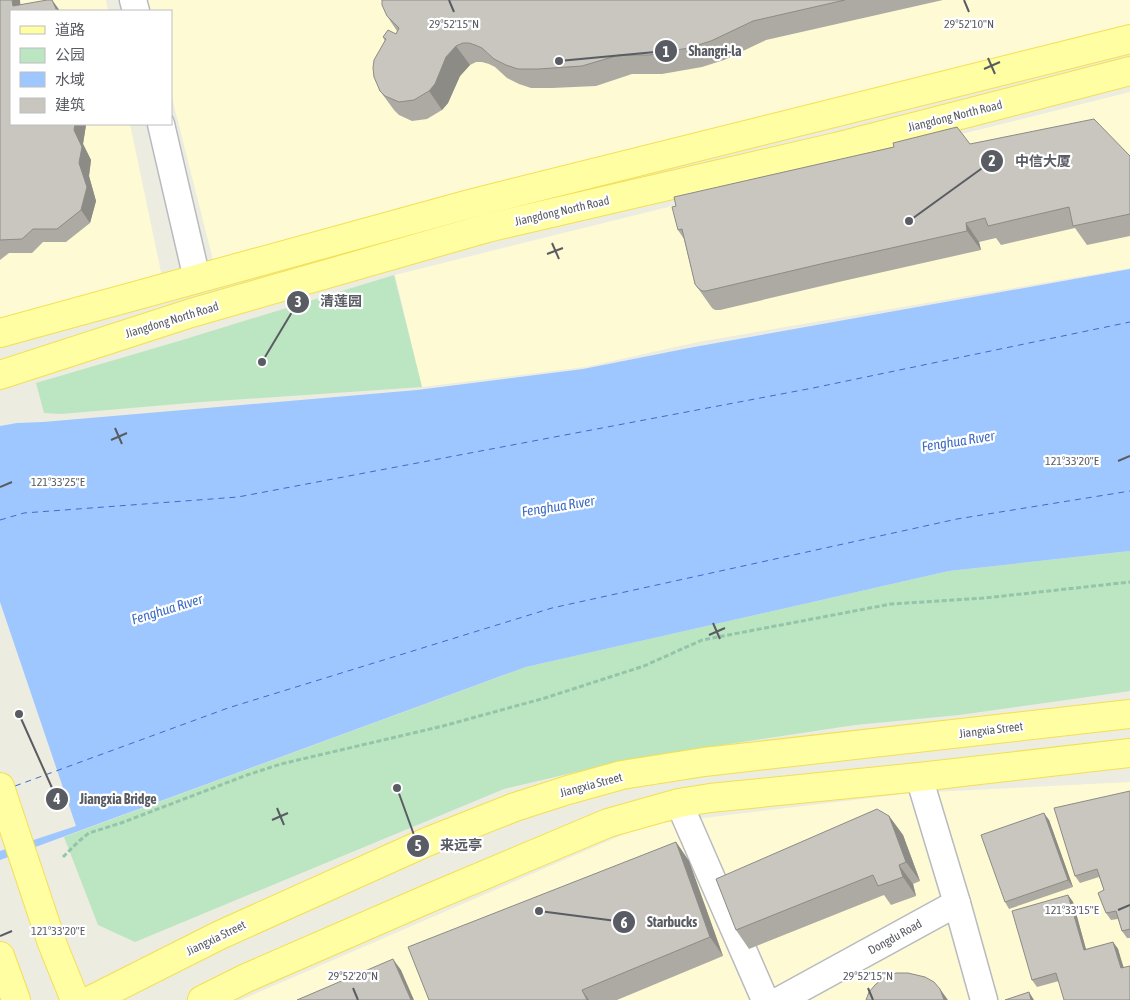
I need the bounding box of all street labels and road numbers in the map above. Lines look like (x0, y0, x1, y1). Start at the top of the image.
street label: Jiangdong North Road (906, 97, 1004, 135)
street label: Jiangdong North Road (513, 193, 611, 229)
street label: Jiangdong North Road (124, 299, 220, 341)
street label: Jiangxia Street (958, 719, 1024, 741)
street label: Jiangxia Street (558, 770, 624, 800)
street label: Jiangxia Street (184, 917, 248, 958)
street label: Dongdu Road (866, 917, 924, 957)

